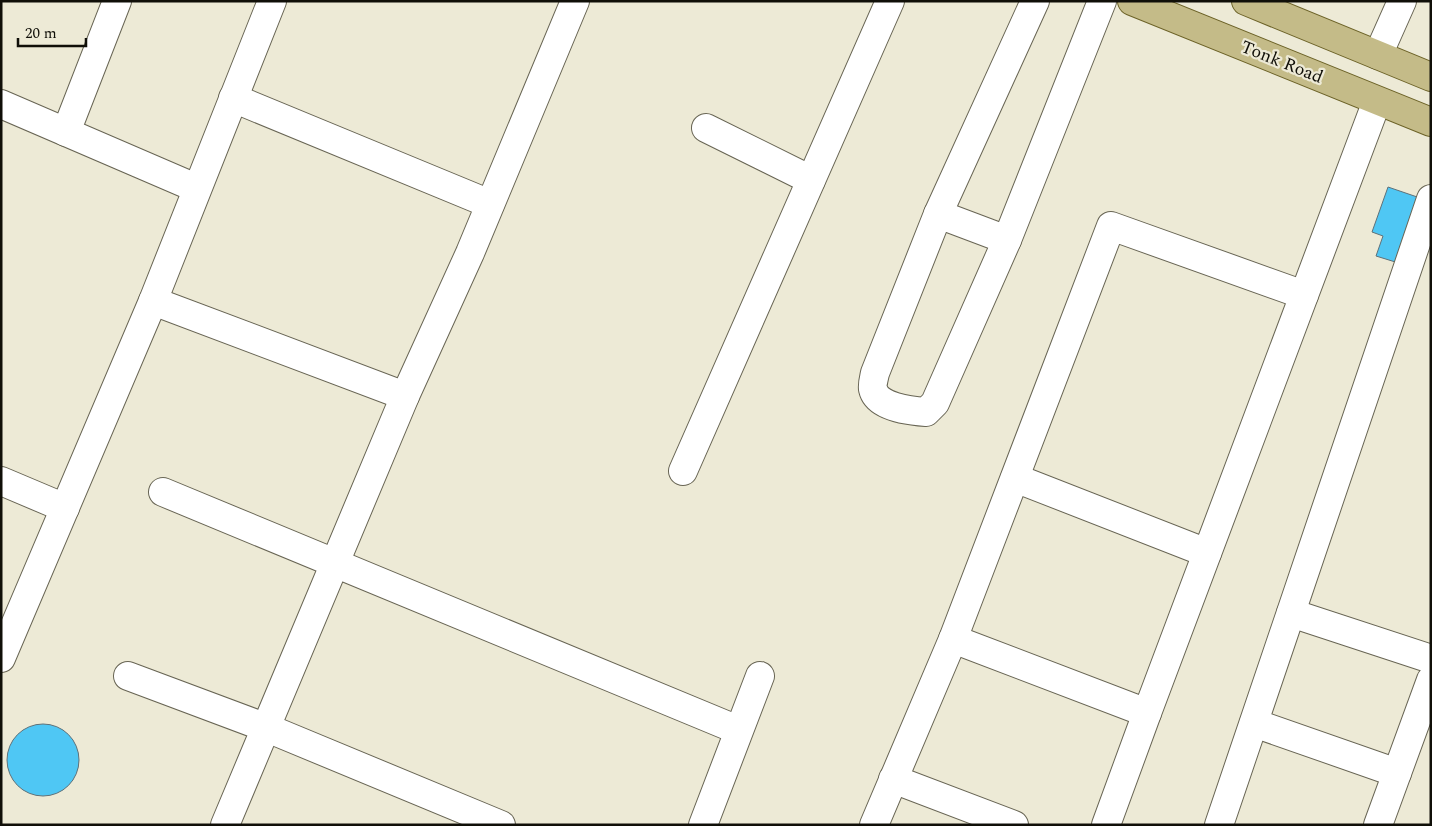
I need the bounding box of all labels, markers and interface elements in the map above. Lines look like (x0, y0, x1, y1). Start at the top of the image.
scale bar (18, 15, 85, 47)
text: 20 m (25, 22, 57, 45)
street label: Tonk Road (1237, 33, 1327, 91)

